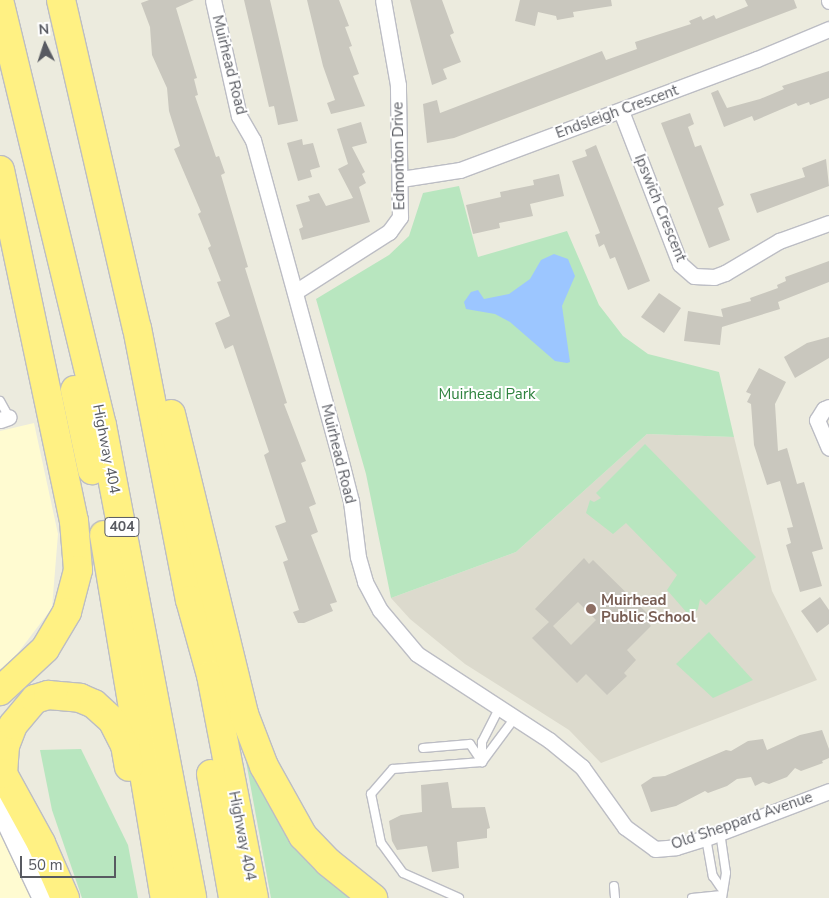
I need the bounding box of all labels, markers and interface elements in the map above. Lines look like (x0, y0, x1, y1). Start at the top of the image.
street label: Muirhead Road (208, 13, 250, 117)
north arrow (20, 20, 70, 70)
text: N (38, 20, 50, 39)
street label: Endsleigh Crescent (553, 81, 681, 143)
street label: Edmonton Drive (389, 102, 409, 210)
street label: Ipswich Crescent (630, 152, 690, 264)
park label: Muirhead Park (438, 386, 536, 404)
street label: Muirhead Road (317, 402, 359, 506)
street label: Highway 404 (88, 403, 124, 495)
road number: 404 (103, 516, 141, 538)
place label: Muirhead Public School (601, 591, 695, 626)
marker: Muirhead Public School (585, 603, 597, 615)
street label: Old Sheppard Avenue (669, 788, 815, 854)
street label: Highway 404 (224, 790, 260, 882)
scale bar (22, 846, 119, 878)
text: 50 m (28, 855, 63, 875)

